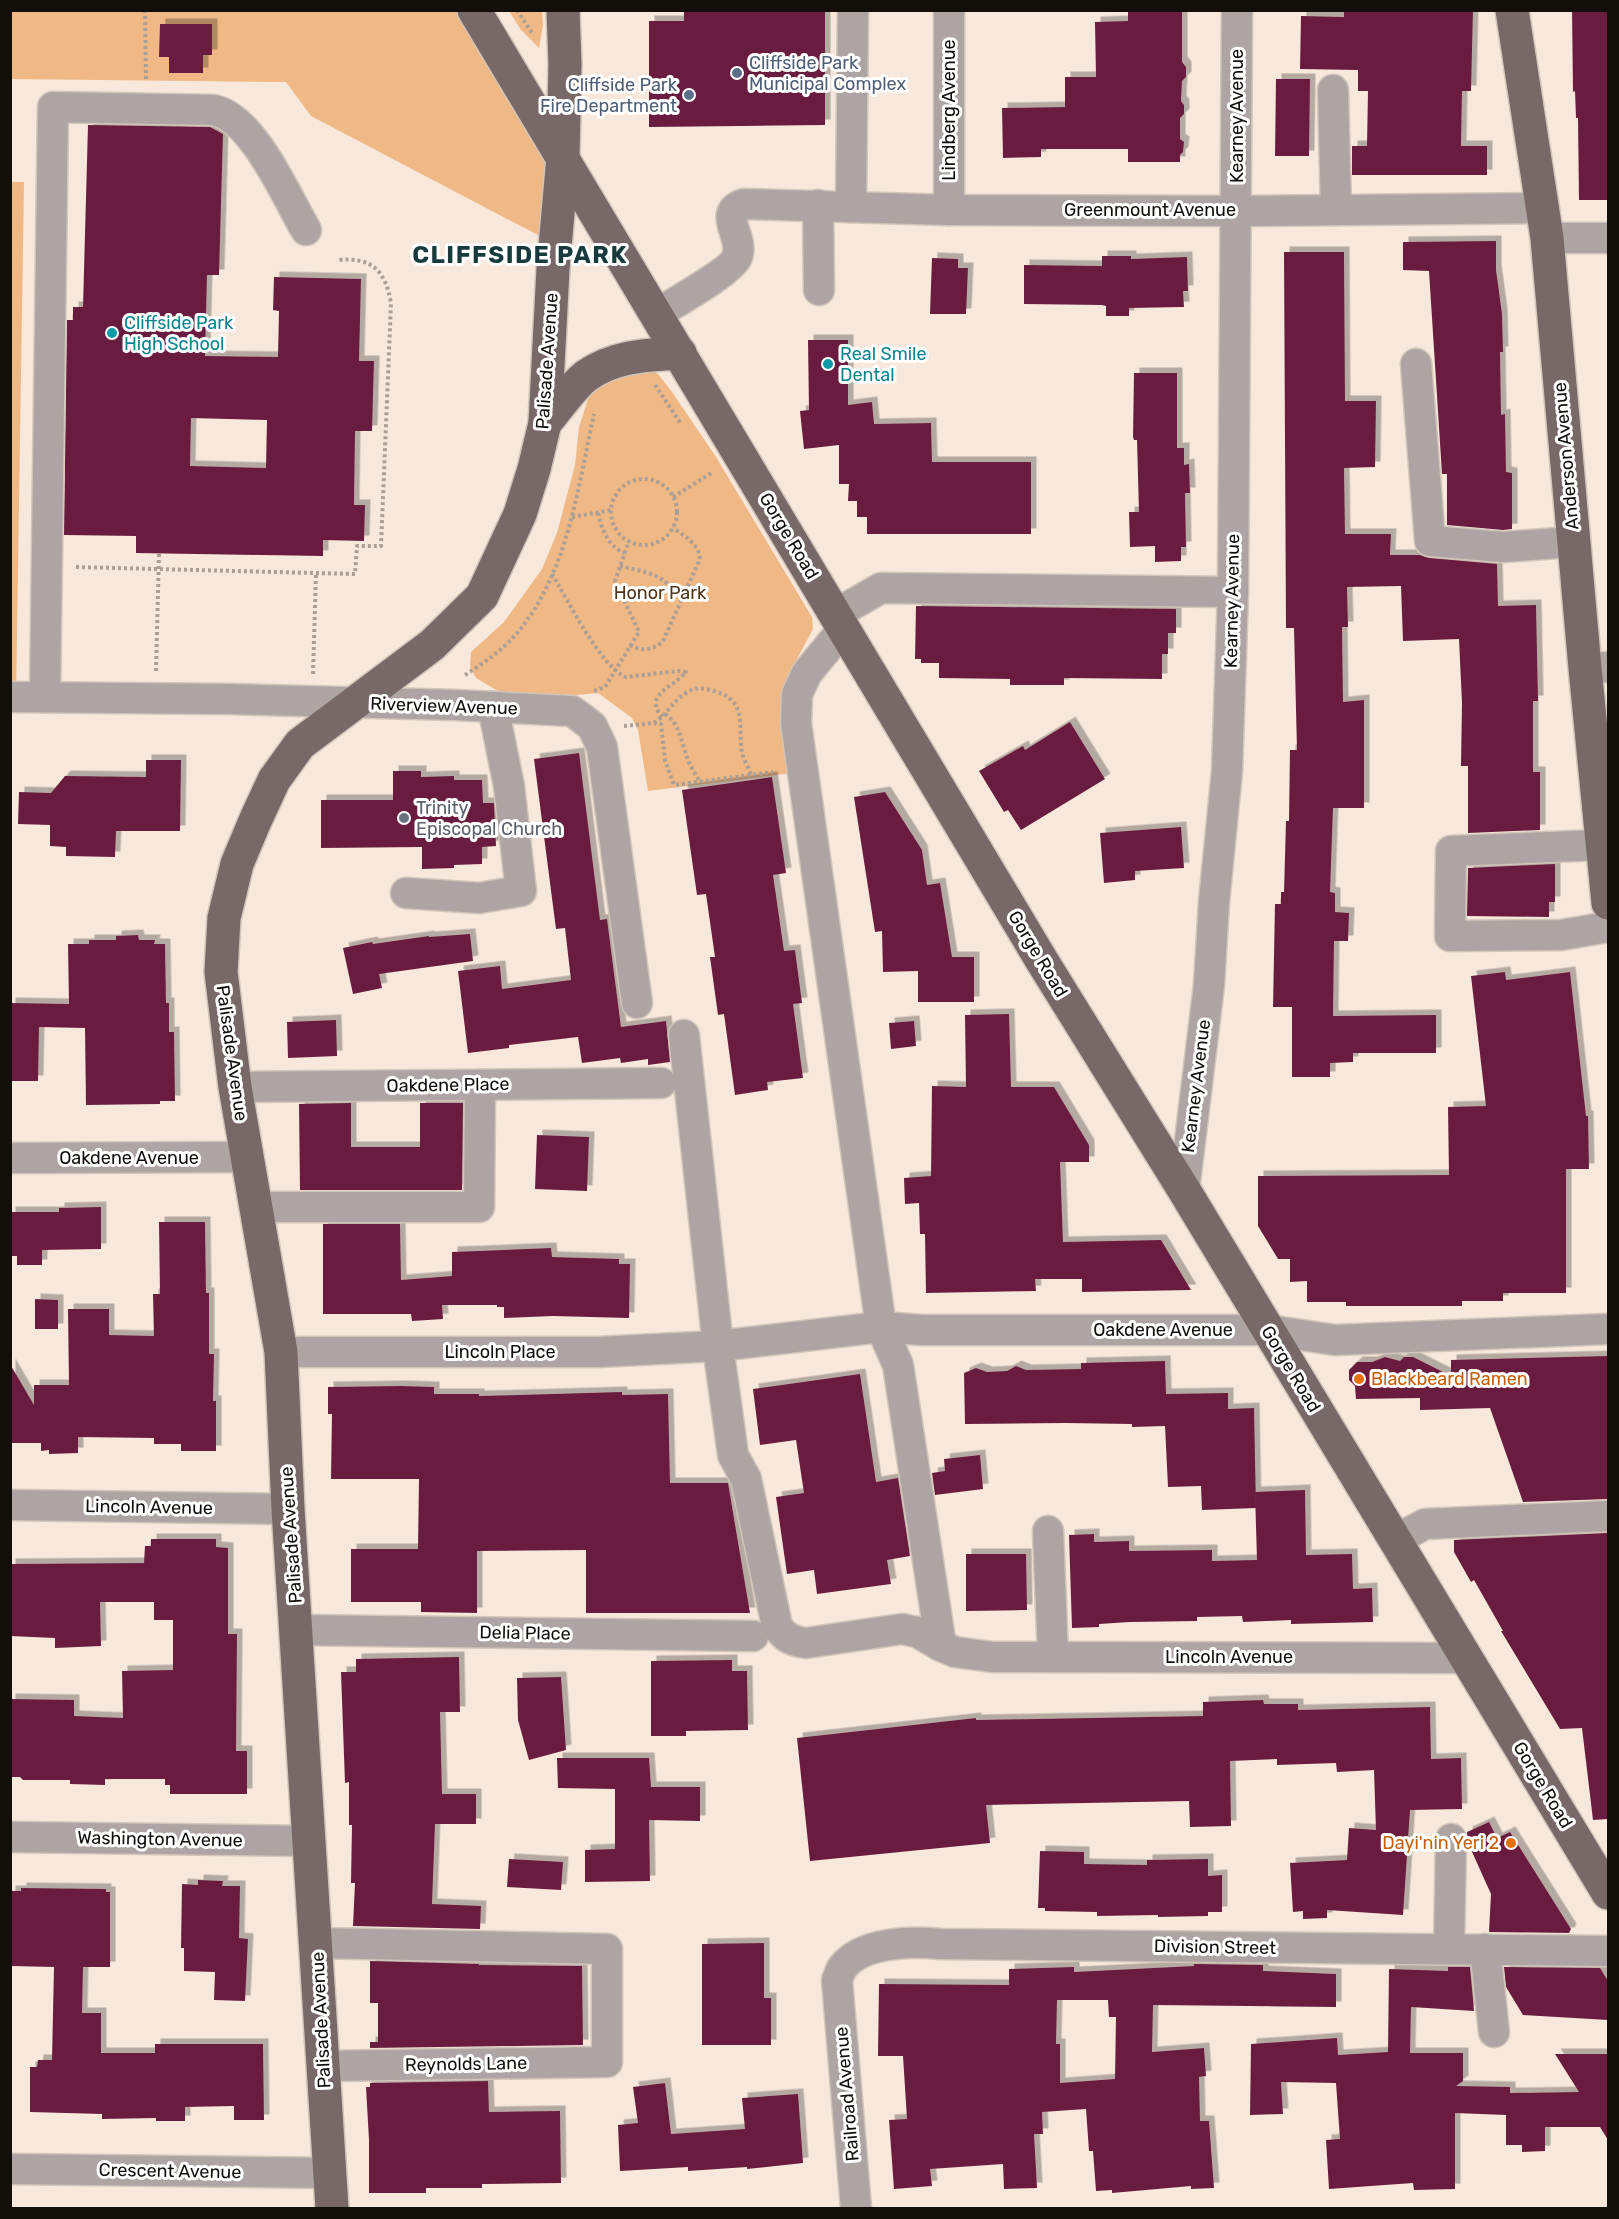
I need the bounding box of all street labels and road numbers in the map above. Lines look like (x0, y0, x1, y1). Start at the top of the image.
street label: Lindberg Avenue (938, 39, 960, 181)
street label: Kearney Avenue (1226, 49, 1248, 183)
street label: Greenmount Avenue (1064, 199, 1236, 221)
street label: Palisade Avenue (531, 292, 563, 430)
street label: Anderson Avenue (1549, 381, 1583, 531)
street label: Gorge Road (755, 489, 823, 583)
street label: Kearney Avenue (1220, 534, 1244, 668)
street label: Riverview Avenue (370, 692, 518, 720)
street label: Gorge Road (1004, 907, 1072, 1001)
street label: Palisade Avenue (212, 984, 252, 1122)
street label: Kearney Avenue (1177, 1018, 1215, 1154)
street label: Oakdene Place (386, 1073, 510, 1097)
street label: Oakdene Avenue (59, 1147, 199, 1169)
street label: Oakdene Avenue (1093, 1319, 1233, 1341)
street label: Gorge Road (1257, 1322, 1325, 1416)
street label: Lincoln Place (444, 1341, 556, 1363)
street label: Palisade Avenue (275, 1466, 307, 1604)
street label: Lincoln Avenue (85, 1495, 213, 1519)
street label: Delia Place (479, 1621, 571, 1645)
street label: Lincoln Avenue (1165, 1646, 1293, 1668)
street label: Gorge Road (1509, 1738, 1577, 1832)
street label: Washington Avenue (77, 1827, 243, 1851)
street label: Division Street (1154, 1935, 1276, 1959)
street label: Palisade Avenue (306, 1951, 336, 2089)
street label: Railroad Avenue (830, 2026, 864, 2162)
street label: Reynolds Lane (405, 2052, 527, 2076)
street label: Crescent Avenue (98, 2159, 242, 2183)

